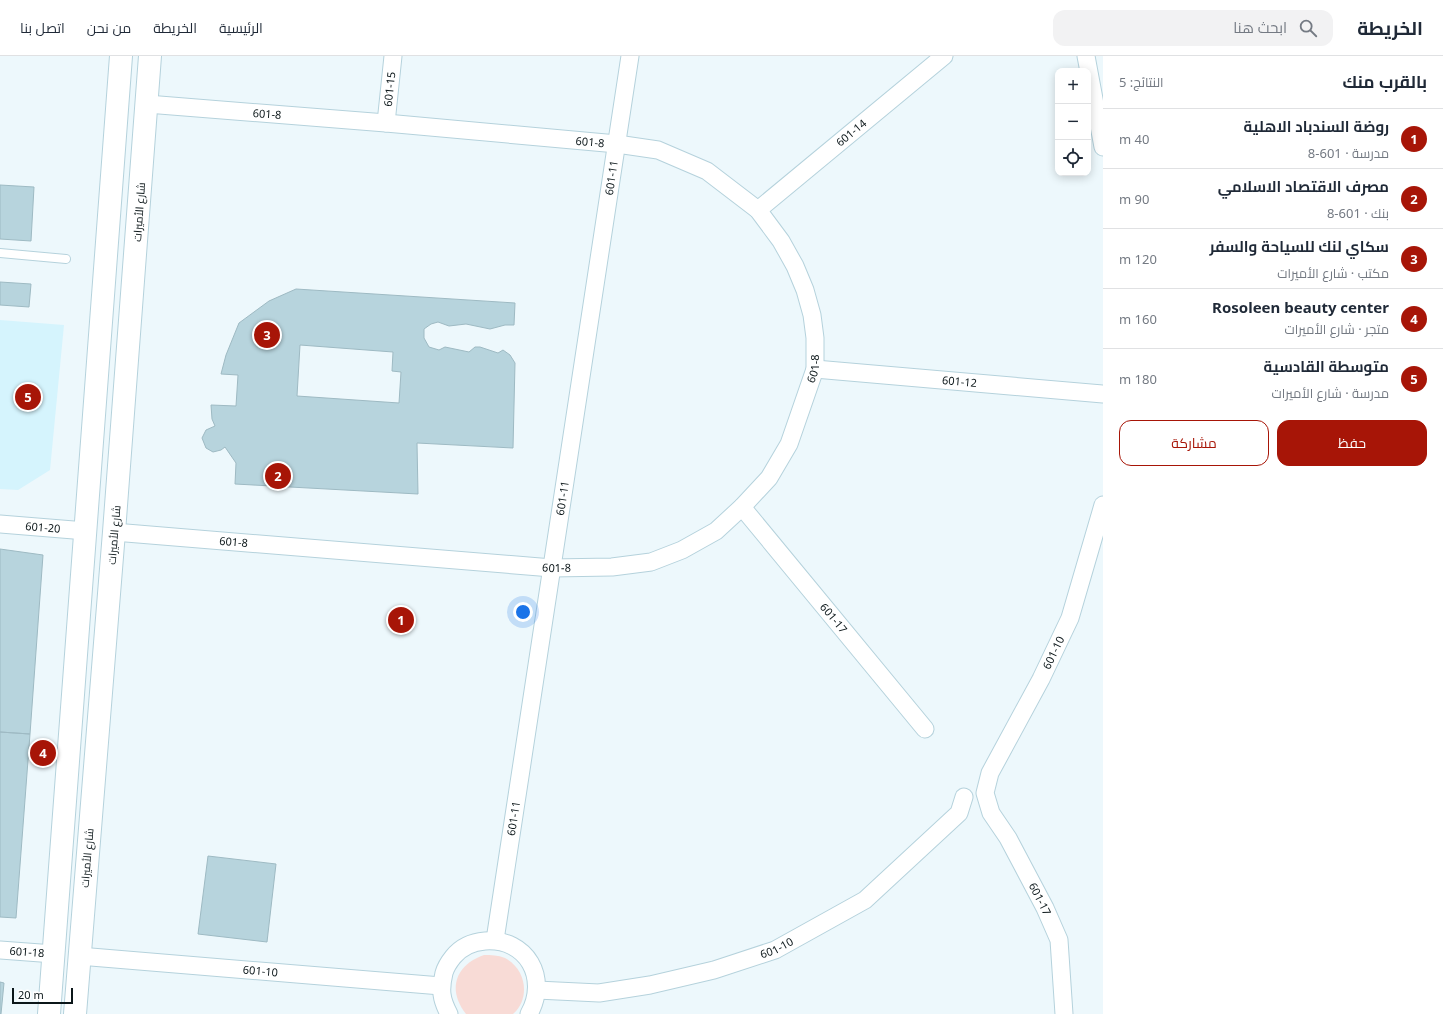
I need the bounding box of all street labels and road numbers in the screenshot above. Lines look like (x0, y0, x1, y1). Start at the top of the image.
street label: 601-15 (380, 71, 398, 107)
street label: 601-8 (252, 105, 282, 122)
street label: 601-14 (833, 115, 870, 149)
street label: 601-8 (575, 133, 605, 150)
street label: 601-11 (601, 159, 621, 196)
street label: شارع الأميرات (129, 182, 149, 242)
street label: 601-8 (803, 354, 822, 385)
street label: 601-12 (941, 372, 978, 390)
street label: 601-11 (552, 480, 572, 516)
street label: شارع الأميرات (103, 505, 125, 565)
street label: 601-20 (25, 518, 61, 536)
street label: 601-8 (219, 533, 249, 550)
street label: 601-8 (542, 559, 571, 575)
street label: 601-17 (817, 600, 851, 636)
street label: 601-10 (1039, 634, 1067, 672)
street label: 601-11 (503, 800, 523, 837)
street label: شارع الأميرات (76, 828, 98, 888)
street label: 601-17 (1026, 880, 1055, 918)
street label: 601-10 (758, 933, 796, 961)
street label: 601-18 (9, 943, 45, 960)
street label: 601-10 (242, 962, 278, 979)

